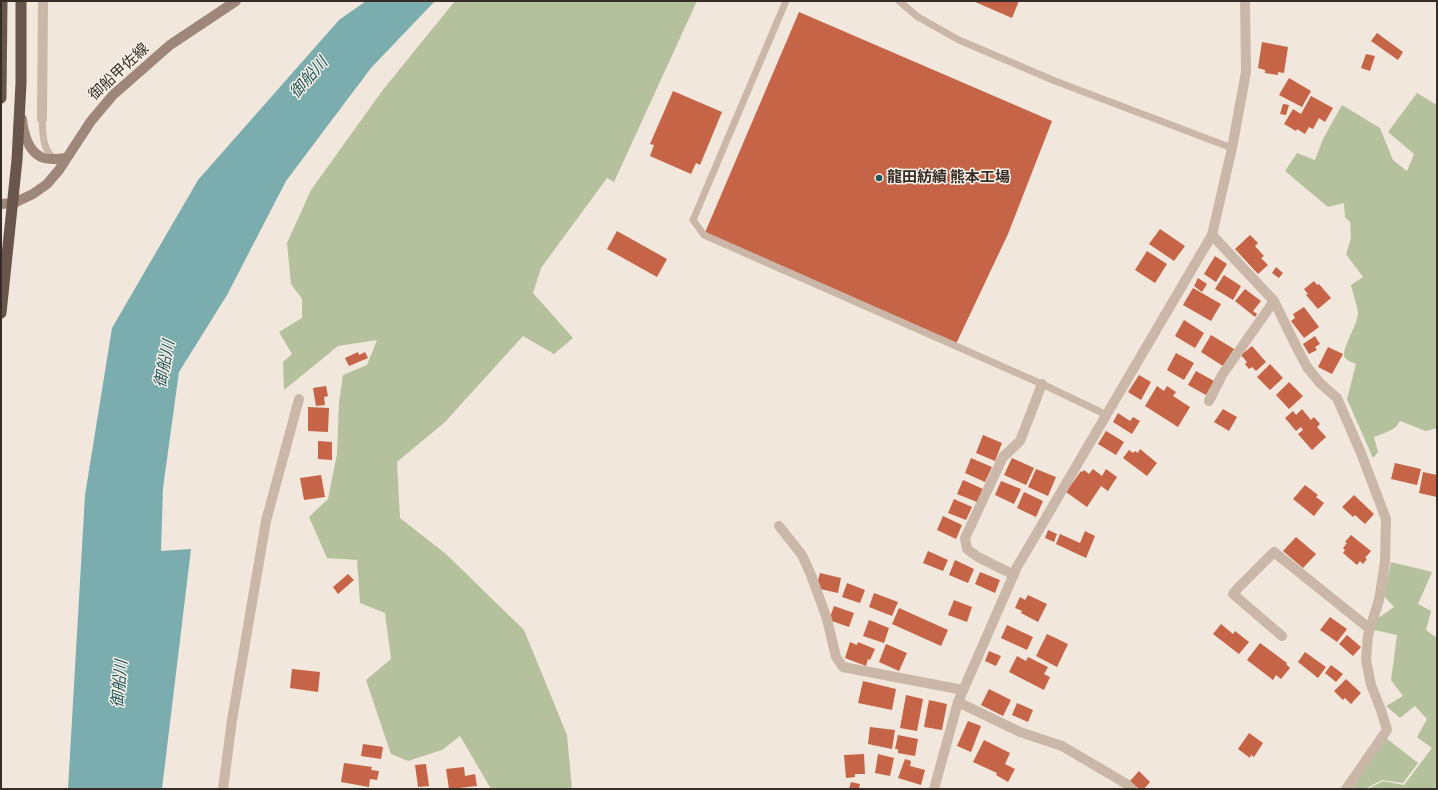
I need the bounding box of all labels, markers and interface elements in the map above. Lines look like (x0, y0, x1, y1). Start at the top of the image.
street label: 御船甲佐線 (85, 40, 153, 104)
water label: 御船川 (286, 54, 332, 102)
place label: 龍田紡績 熊本工場 (887, 169, 1010, 187)
marker: 龍田紡績 熊本工場 (874, 173, 884, 183)
water label: 御船川 (151, 339, 179, 389)
water label: 御船川 (108, 659, 132, 709)

